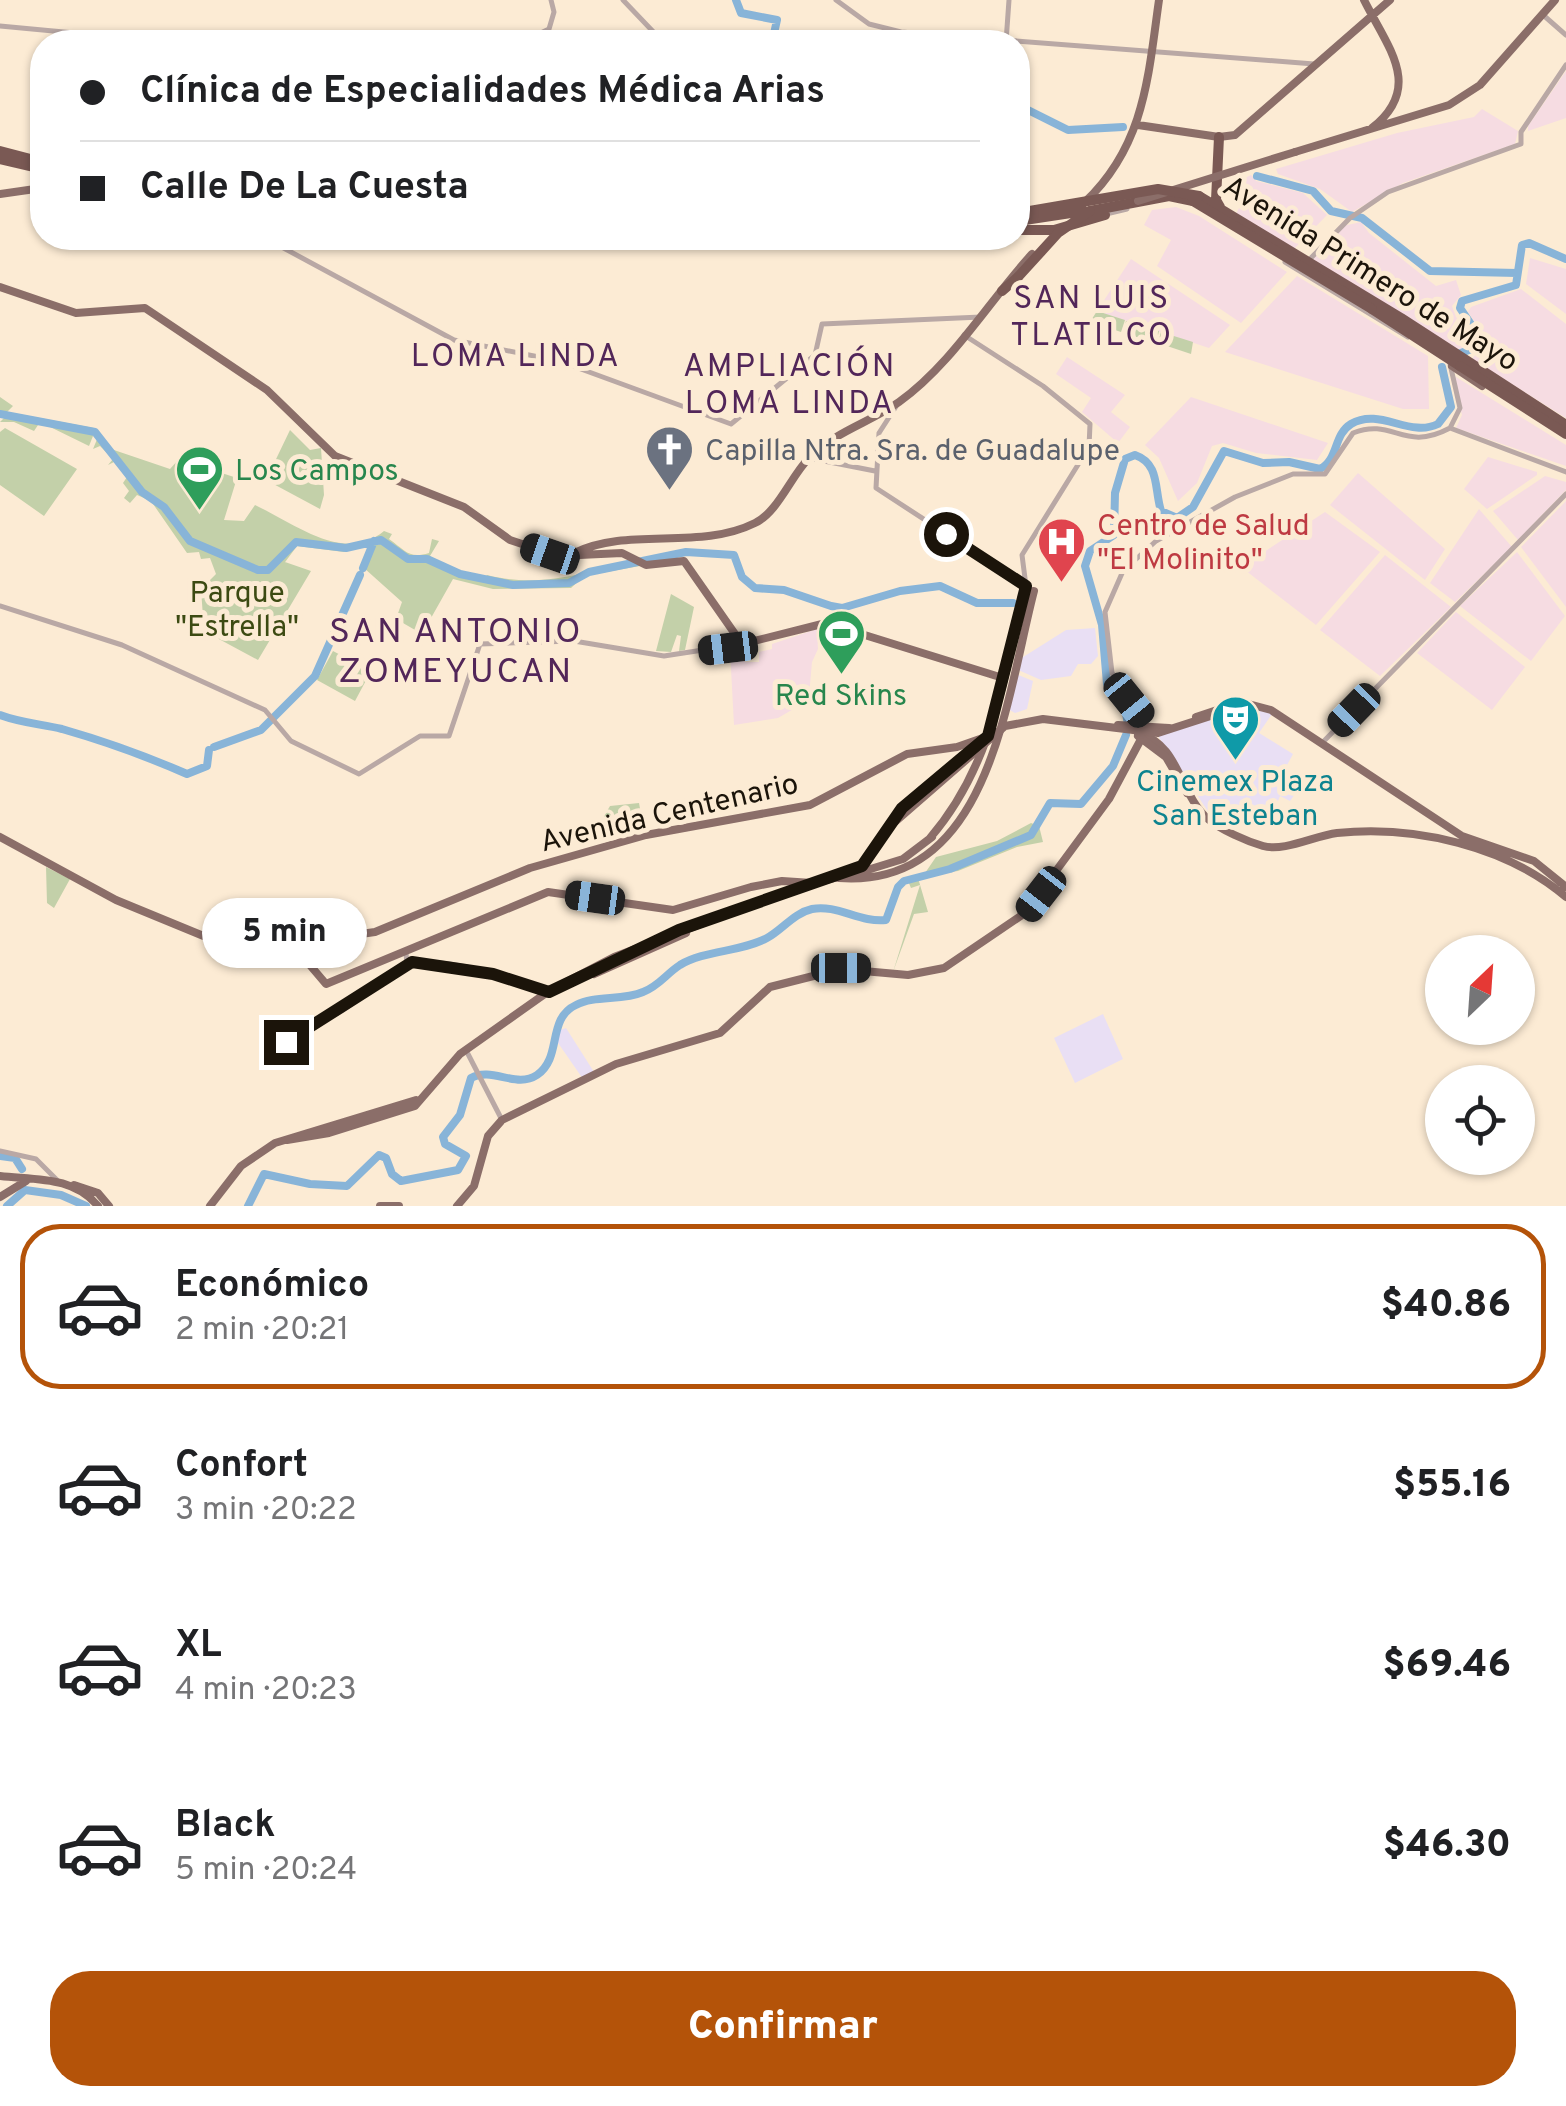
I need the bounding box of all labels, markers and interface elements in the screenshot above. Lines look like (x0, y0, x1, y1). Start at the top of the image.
text: Clínica de Especialidades Médica Arias (140, 68, 825, 117)
text: Calle De La Cuesta (140, 164, 469, 213)
street label: Avenida Primero de Mayo (1215, 169, 1524, 381)
district label: SAN LUIS TLATILCO (1010, 280, 1174, 357)
district label: LOMA LINDA (411, 338, 621, 378)
district label: AMPLIACIÓN LOMA LINDA (683, 345, 897, 425)
church icon: Capilla Ntra. Sra. de Guadalupe (644, 424, 696, 492)
place label: Capilla Ntra. Sra. de Guadalupe (705, 434, 1120, 471)
sports icon: Los Campos (174, 444, 226, 512)
place label: Los Campos (235, 454, 399, 491)
place label: Centro de Salud "El Molinito" (1097, 509, 1310, 580)
route start (924, 512, 969, 557)
hospital icon: Centro de Salud "El Molinito" (1036, 516, 1088, 584)
car (517, 530, 583, 578)
park label: Parque "Estrella" (175, 576, 299, 647)
sports icon: Red Skins (815, 608, 867, 676)
district label: SAN ANTONIO ZOMEYUCAN (329, 611, 583, 695)
car (696, 629, 760, 667)
car (1098, 667, 1160, 733)
car (1322, 678, 1386, 742)
place label: Red Skins (775, 679, 907, 716)
theatre icon: Cinemex Plaza San Esteban (1209, 694, 1261, 762)
place label: Cinemex Plaza San Esteban (1136, 765, 1334, 836)
street label: Avenida Centenario (537, 767, 802, 862)
car (1011, 861, 1071, 927)
car (563, 879, 627, 917)
callout: 5 min (204, 897, 368, 967)
text: 5 min (242, 913, 327, 953)
north arrow (1425, 935, 1535, 1045)
map controls (1425, 935, 1535, 1175)
car (811, 953, 871, 983)
route end (264, 1020, 309, 1065)
button: locate (1425, 1065, 1535, 1175)
icon: car (55, 1262, 145, 1352)
text: Económico (175, 1262, 369, 1311)
text: $40.86 (1381, 1282, 1511, 1331)
text: 2 min · 20:21 (175, 1311, 349, 1351)
icon: car (55, 1442, 145, 1532)
text: Confort (175, 1442, 308, 1491)
text: $55.16 (1393, 1462, 1511, 1511)
text: 3 min · 20:22 (175, 1491, 357, 1531)
icon: car (55, 1622, 145, 1712)
text: XL (175, 1622, 222, 1671)
text: $69.46 (1382, 1642, 1511, 1691)
text: 4 min · 20:23 (175, 1671, 357, 1711)
icon: car (55, 1802, 145, 1892)
text: Black (175, 1802, 275, 1851)
text: $46.30 (1383, 1822, 1511, 1871)
text: 5 min · 20:24 (175, 1851, 357, 1891)
button: Confirmar (50, 1971, 1516, 2086)

